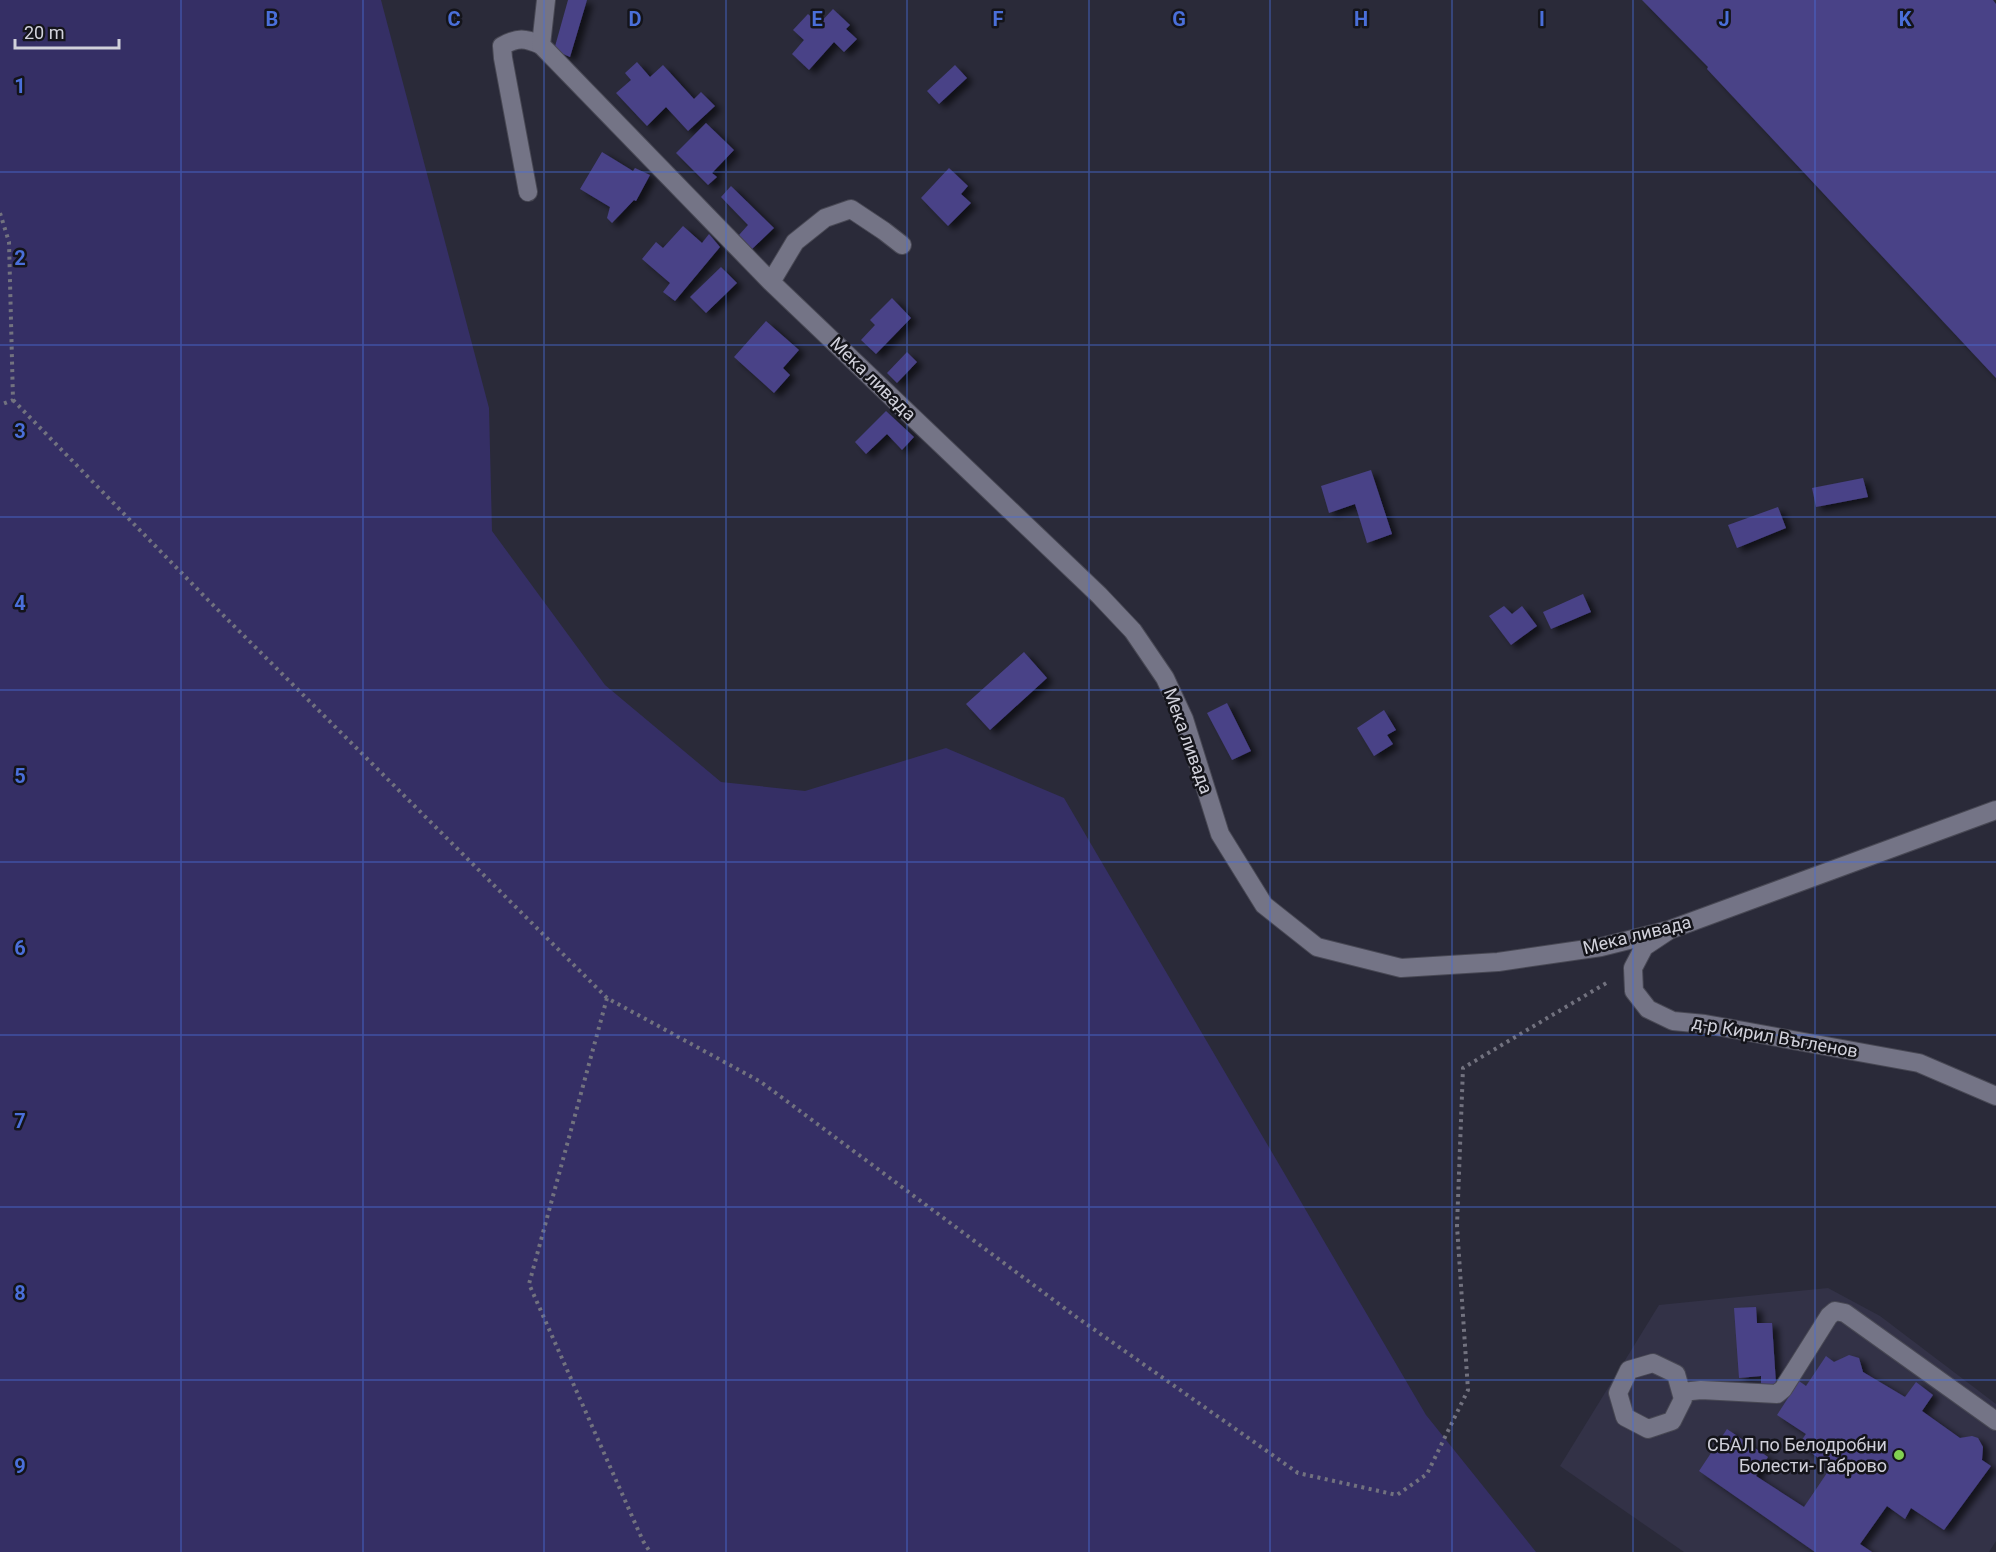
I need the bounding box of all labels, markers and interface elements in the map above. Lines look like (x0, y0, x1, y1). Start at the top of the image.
text: B (266, 7, 278, 31)
text: C (447, 7, 461, 31)
text: D (629, 7, 642, 31)
text: E (811, 7, 823, 31)
text: F (993, 7, 1004, 31)
text: G (1172, 7, 1186, 31)
text: H (1354, 7, 1368, 31)
text: I (1539, 7, 1545, 31)
text: J (1718, 7, 1730, 31)
text: K (1899, 7, 1912, 31)
scale bar (15, 12, 118, 50)
text: 20 m (24, 22, 64, 43)
text: 1 (14, 74, 26, 98)
text: 2 (14, 246, 26, 270)
street label: Мека ливада (826, 333, 920, 425)
text: 3 (14, 419, 26, 443)
text: 4 (14, 591, 26, 615)
street label: Мека ливада (1160, 685, 1217, 796)
text: 5 (14, 764, 26, 788)
street label: Мека ливада (1581, 911, 1693, 958)
text: 6 (14, 936, 26, 960)
street label: д-р Кирил Въгленов (1691, 1012, 1860, 1061)
text: 7 (14, 1109, 26, 1133)
text: 8 (14, 1281, 26, 1305)
place label: СБАЛ по Белодробни Болести- Габрово (1707, 1434, 1887, 1476)
marker: СБАЛ по Белодробни Болести- Габрово (1892, 1448, 1906, 1462)
text: 9 (14, 1454, 26, 1478)

